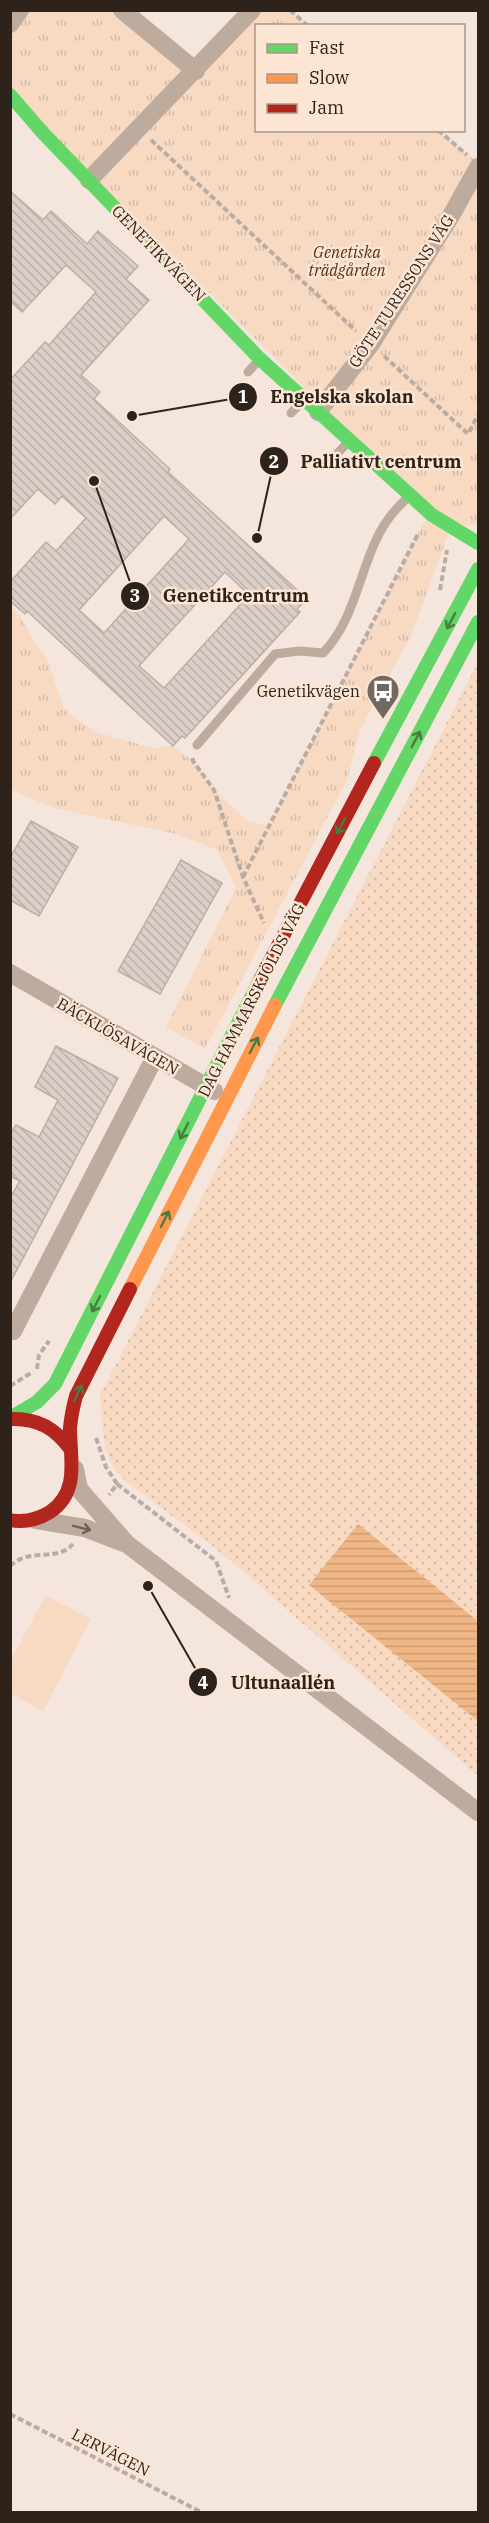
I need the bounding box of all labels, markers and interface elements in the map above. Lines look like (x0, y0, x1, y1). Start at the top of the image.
legend (255, 24, 465, 132)
text: Fast (309, 36, 344, 59)
text: Slow (309, 66, 349, 89)
text: Jam (309, 96, 344, 119)
street label: GENETIKVÄGEN (108, 201, 210, 305)
street label: GÖTE TURESSONS VÄG (344, 211, 458, 371)
park label: Genetiska trädgården (308, 242, 386, 280)
callout: Engelska skolan (228, 379, 425, 415)
text: 1 (238, 385, 249, 408)
text: Engelska skolan (270, 385, 414, 408)
callout: Palliativt centrum (259, 443, 473, 479)
text: 2 (269, 450, 279, 473)
text: Palliativt centrum (301, 450, 462, 473)
callout: Genetikcentrum (120, 578, 321, 614)
text: 3 (130, 584, 140, 607)
text: Genetikcentrum (163, 584, 310, 607)
one-way arrow (445, 611, 456, 629)
bus stop icon: Genetikvägen (365, 673, 401, 720)
place label: Genetikvägen (257, 681, 360, 701)
one-way arrow (410, 731, 422, 748)
one-way arrow (335, 817, 346, 835)
street label: DAG HAMMARSKJÖLDS VÄG (193, 900, 309, 1100)
street label: BÄCKLÖSAVÄGEN (53, 993, 183, 1079)
one-way arrow (249, 1037, 260, 1055)
one-way arrow (178, 1121, 189, 1139)
one-way arrow (160, 1210, 172, 1228)
one-way arrow (89, 1295, 101, 1313)
one-way arrow (72, 1385, 84, 1403)
one-way arrow (72, 1523, 91, 1535)
callout: Ultunaallén (188, 1664, 347, 1700)
text: 4 (198, 1671, 209, 1694)
text: Ultunaallén (231, 1671, 335, 1694)
street label: LERVÄGEN (69, 2424, 153, 2480)

